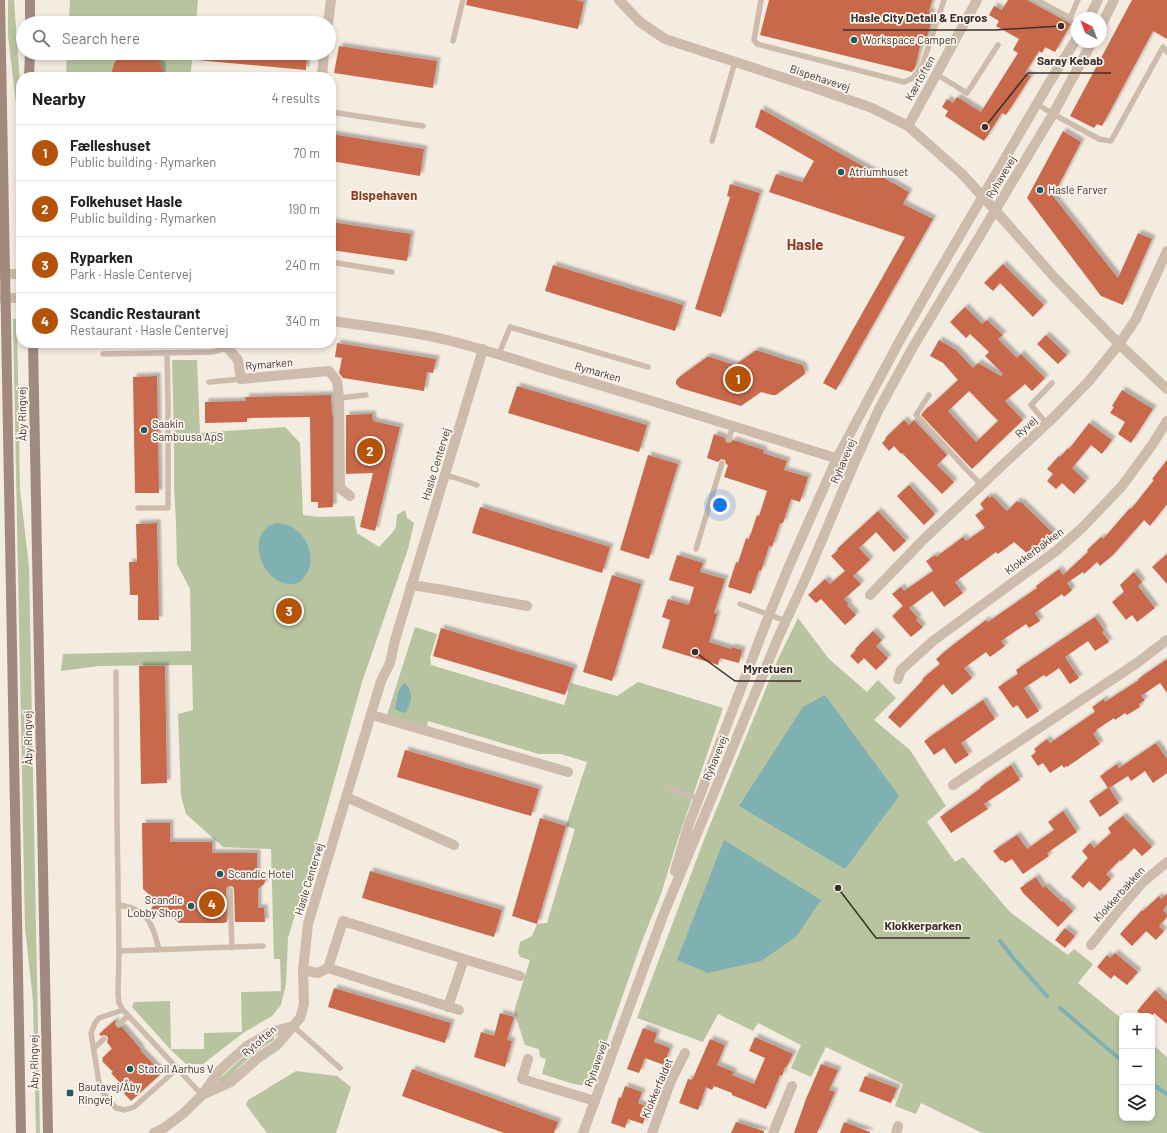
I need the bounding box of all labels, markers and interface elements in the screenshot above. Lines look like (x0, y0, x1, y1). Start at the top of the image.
callout: Hasle City Detail & Engros (843, 6, 995, 30)
text: Hasle City Detail & Engros (851, 10, 987, 24)
north arrow (1071, 12, 1107, 48)
search box (16, 16, 336, 60)
icon: search (30, 27, 52, 49)
text: Search here (62, 29, 140, 47)
place label: Workspace Campen (862, 33, 956, 46)
marker: Workspace Campen (849, 35, 859, 45)
callout: Saray Kebab (1028, 49, 1111, 73)
street label: Kærtoften (902, 53, 937, 102)
text: Saray Kebab (1037, 53, 1103, 67)
street label: Bispehavevej (788, 62, 852, 93)
text: Nearby (32, 88, 86, 108)
text: 4 results (272, 90, 320, 106)
text: Fælleshuset (70, 136, 151, 154)
text: 1 (43, 145, 47, 161)
text: 70 m (293, 145, 320, 161)
street label: Ryhavevej (983, 153, 1018, 201)
text: Public building · Rymarken (70, 154, 216, 170)
place label: Atriumhuset (849, 165, 908, 178)
marker: Atriumhuset (836, 167, 846, 177)
place label: Hasle Farver (1048, 183, 1107, 196)
marker: Hasle Farver (1035, 185, 1045, 195)
district label: Bispehaven (351, 187, 417, 203)
text: Folkehuset Hasle (70, 192, 182, 210)
text: 2 (41, 201, 49, 217)
text: 190 m (288, 201, 320, 217)
text: Public building · Rymarken (70, 210, 216, 226)
district label: Hasle (787, 235, 823, 253)
text: Ryparken (70, 248, 133, 266)
text: 3 (41, 257, 49, 273)
text: 240 m (285, 257, 320, 273)
text: Park · Hasle Centervej (70, 266, 192, 282)
text: Scandic Restaurant (70, 304, 200, 322)
text: 4 (41, 313, 49, 329)
text: 340 m (285, 313, 320, 329)
text: Restaurant · Hasle Centervej (70, 322, 229, 338)
street label: Rymarken (245, 355, 293, 372)
street label: Rymarken (573, 359, 623, 384)
pin: 1 (725, 364, 751, 394)
street label: Åby Ringvej (14, 386, 28, 442)
street label: Ryvej (1012, 413, 1039, 440)
place label: Saakin Sambuusa ApS (152, 417, 223, 443)
marker: Saakin Sambuusa ApS (139, 425, 149, 435)
street label: Hasle Centervej (418, 426, 453, 502)
pin: 2 (357, 436, 383, 466)
street label: Ryhavevej (827, 436, 858, 485)
your location (710, 495, 730, 515)
street label: Klokkerbakken (1002, 524, 1066, 577)
pin: 3 (276, 596, 302, 626)
callout: Myretuen (735, 657, 801, 681)
text: Myretuen (743, 661, 793, 675)
street label: Åby Ringvej (20, 710, 34, 766)
street label: Ryhavevej (700, 733, 729, 782)
street label: Hasle Centervej (291, 841, 326, 917)
street label: Klokkerbakken (1090, 863, 1147, 924)
place label: Scandic Hotel (228, 867, 294, 880)
marker: Scandic Hotel (215, 869, 225, 879)
pin: 4 (199, 889, 225, 919)
place label: Scandic Lobby Shop (127, 893, 183, 919)
marker: Scandic Lobby Shop (186, 901, 196, 911)
callout: Klokkerparken (876, 914, 970, 938)
text: Klokkerparken (884, 918, 962, 932)
map controls (1119, 1013, 1155, 1121)
button: + (1119, 1013, 1155, 1049)
street label: Rytoften (239, 1022, 279, 1059)
street label: Åby Ringvej (26, 1034, 40, 1090)
street label: Ryhavevej (581, 1039, 610, 1088)
button: − (1119, 1049, 1155, 1085)
street label: Klokkerfaldet (638, 1056, 675, 1120)
place label: Statoil Aarhus V (138, 1062, 214, 1075)
marker: Statoil Aarhus V (125, 1064, 135, 1074)
place label: Bautavej/Åby Ringvej (78, 1079, 141, 1106)
button: layers (1119, 1085, 1155, 1121)
marker: Bautavej/Åby Ringvej (65, 1088, 75, 1098)

